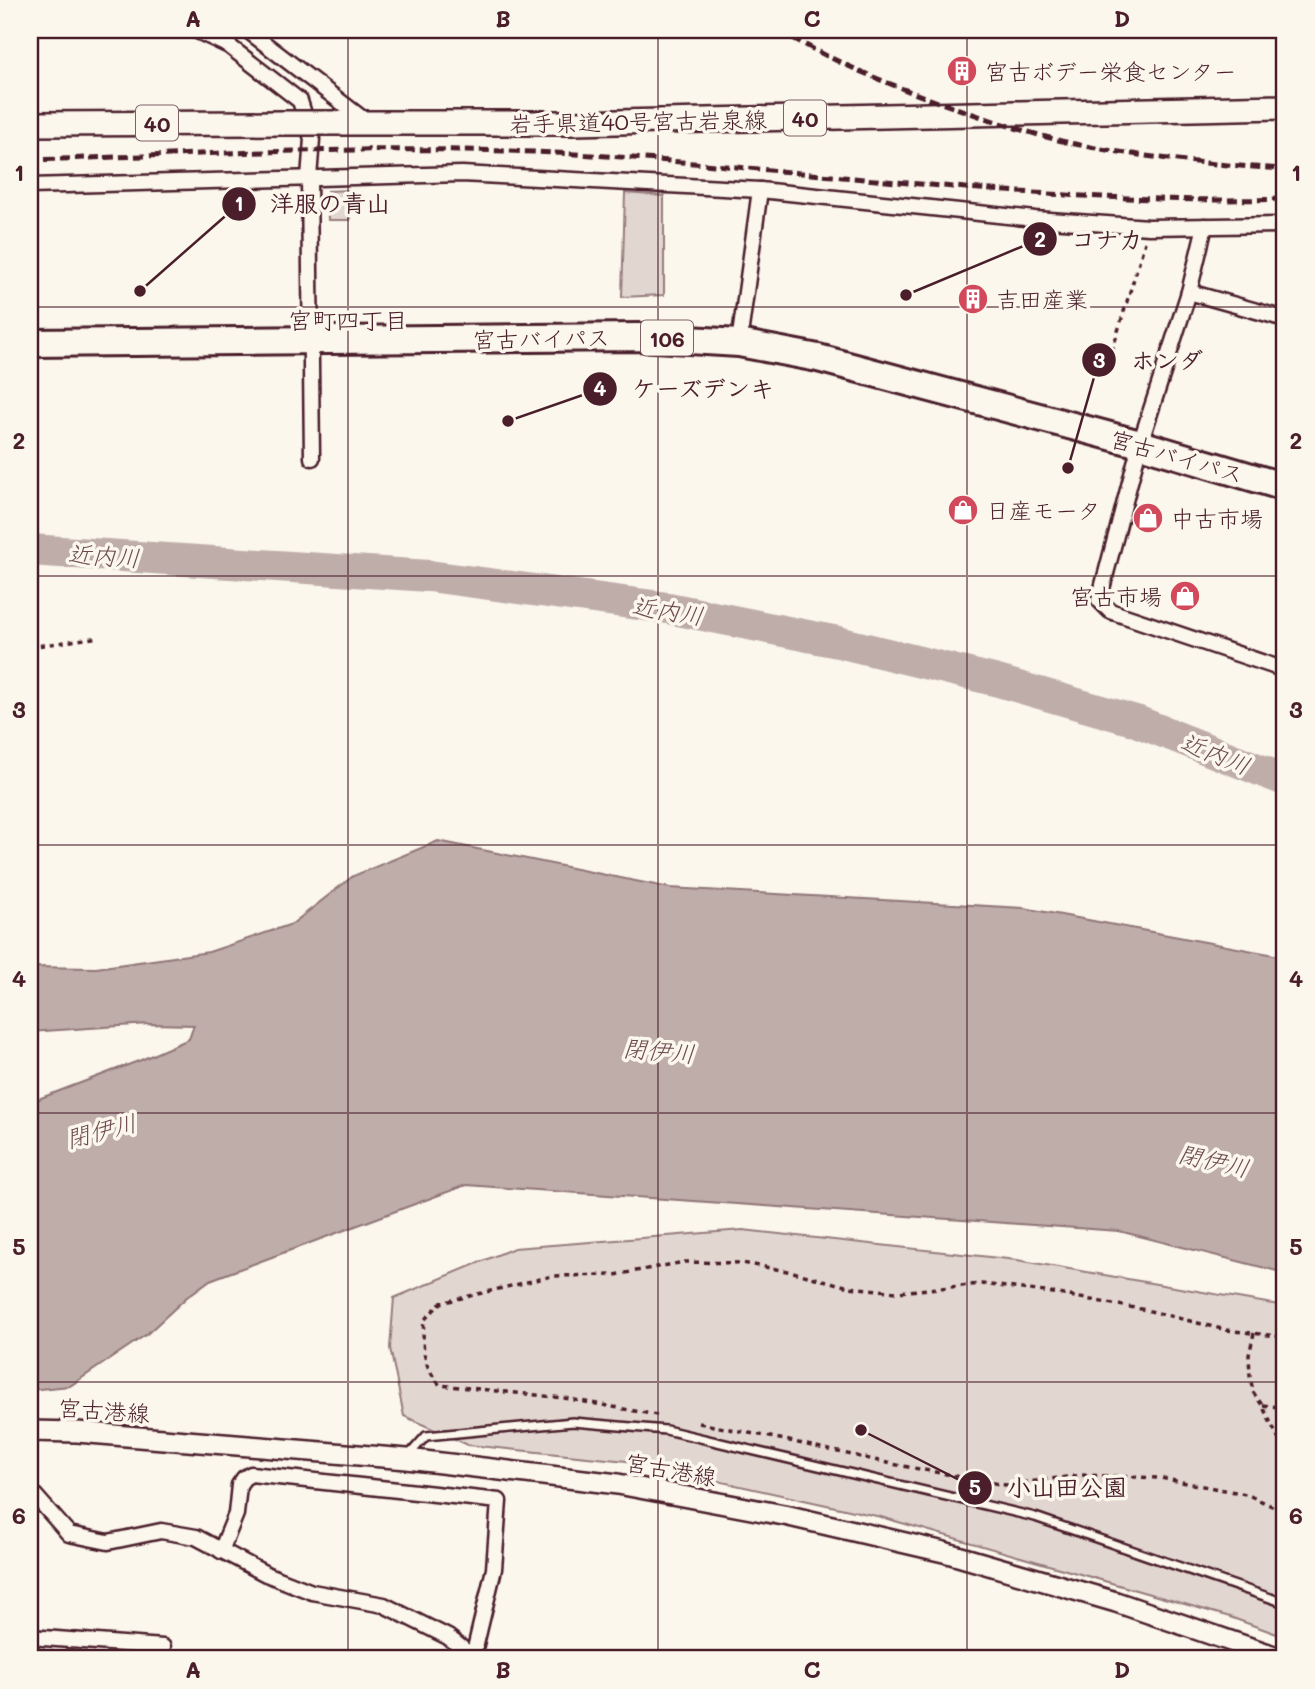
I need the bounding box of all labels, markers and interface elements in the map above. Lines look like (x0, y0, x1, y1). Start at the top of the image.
text: A (185, 3, 201, 33)
text: B (495, 3, 511, 33)
text: C (803, 3, 821, 33)
text: D (1114, 3, 1130, 33)
building icon: 宮古ボデー栄食センター (945, 54, 979, 88)
place label: 宮古ボデー栄食センター (985, 56, 1237, 86)
road number: 40 (784, 100, 826, 136)
street label: 岩手県道40号宮古岩泉線 (509, 104, 767, 138)
road number: 40 (136, 106, 178, 140)
text: 1 (14, 157, 24, 187)
text: 1 (1291, 157, 1301, 187)
callout: 洋服の青山 (221, 181, 404, 226)
text: 洋服の青山 (270, 187, 390, 218)
text: 1 (234, 189, 244, 216)
callout: コナカ (1022, 217, 1157, 262)
text: コナカ (1071, 223, 1143, 254)
text: 2 (1034, 225, 1046, 252)
building icon: 吉田産業 (956, 282, 990, 316)
place label: 吉田産業 (996, 284, 1088, 314)
district label: 宮町四丁目 (288, 304, 408, 335)
road number: 106 (641, 320, 693, 356)
street label: 宮古バイパス (472, 322, 610, 354)
callout: ホンダ (1082, 338, 1217, 383)
text: ホンダ (1131, 344, 1203, 375)
text: 3 (1093, 346, 1105, 373)
callout: ケーズデンキ (582, 366, 789, 411)
text: ケーズデンキ (632, 372, 774, 403)
text: 4 (593, 374, 607, 401)
street label: 宮古バイパス (1107, 423, 1247, 489)
text: 2 (13, 425, 25, 455)
text: 2 (1290, 425, 1302, 455)
shop icon: 日産モータ (946, 493, 980, 527)
place label: 日産モータ (986, 495, 1101, 525)
shop icon: 中古市場 (1131, 501, 1165, 535)
place label: 中古市場 (1171, 503, 1263, 533)
water label: 近内川 (67, 537, 141, 573)
shop icon: 宮古市場 (1168, 579, 1202, 613)
place label: 宮古市場 (1070, 581, 1162, 611)
water label: 近内川 (630, 589, 706, 631)
text: 3 (12, 694, 26, 724)
text: 3 (1289, 694, 1303, 724)
water label: 近内川 (1177, 725, 1255, 781)
text: 4 (12, 963, 26, 993)
text: 4 (1289, 963, 1303, 993)
water label: 閉伊川 (622, 1031, 696, 1069)
water label: 閉伊川 (62, 1106, 140, 1154)
water label: 閉伊川 (1175, 1137, 1253, 1183)
text: 5 (12, 1231, 26, 1261)
text: 5 (1289, 1231, 1303, 1261)
street label: 宮古港線 (57, 1392, 151, 1428)
street label: 宮古港線 (623, 1446, 719, 1492)
callout: 小山田公園 (958, 1465, 1141, 1510)
text: 小山田公園 (1007, 1471, 1127, 1502)
text: 5 (969, 1473, 981, 1500)
text: 6 (12, 1500, 26, 1530)
text: 6 (1289, 1500, 1303, 1530)
text: A (185, 1654, 201, 1684)
text: B (495, 1654, 511, 1684)
text: C (803, 1654, 821, 1684)
text: D (1114, 1654, 1130, 1684)

